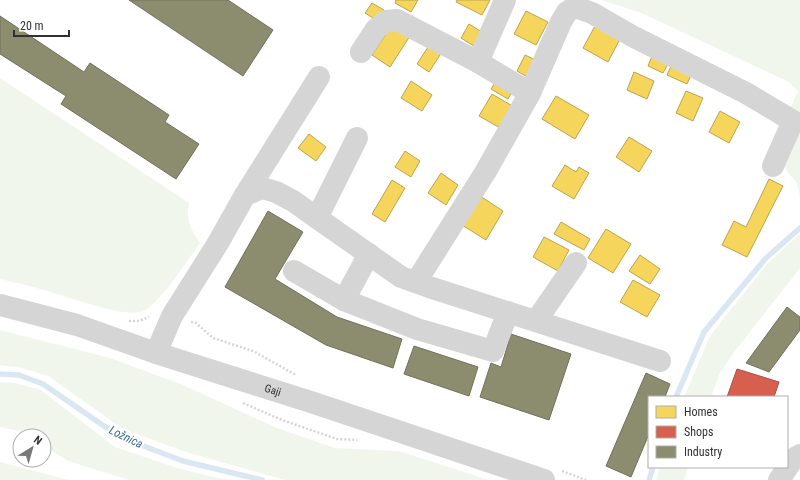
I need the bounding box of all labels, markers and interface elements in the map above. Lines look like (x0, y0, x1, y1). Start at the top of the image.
scale bar (14, 12, 69, 38)
text: 20 m (20, 19, 44, 33)
street label: Gaji (263, 381, 283, 399)
legend (648, 396, 788, 468)
text: Homes (684, 405, 718, 419)
water label: Ložnica (107, 423, 145, 451)
text: Shops (684, 425, 713, 439)
north arrow (12, 428, 52, 468)
text: N (31, 433, 45, 448)
text: Industry (684, 445, 722, 459)

